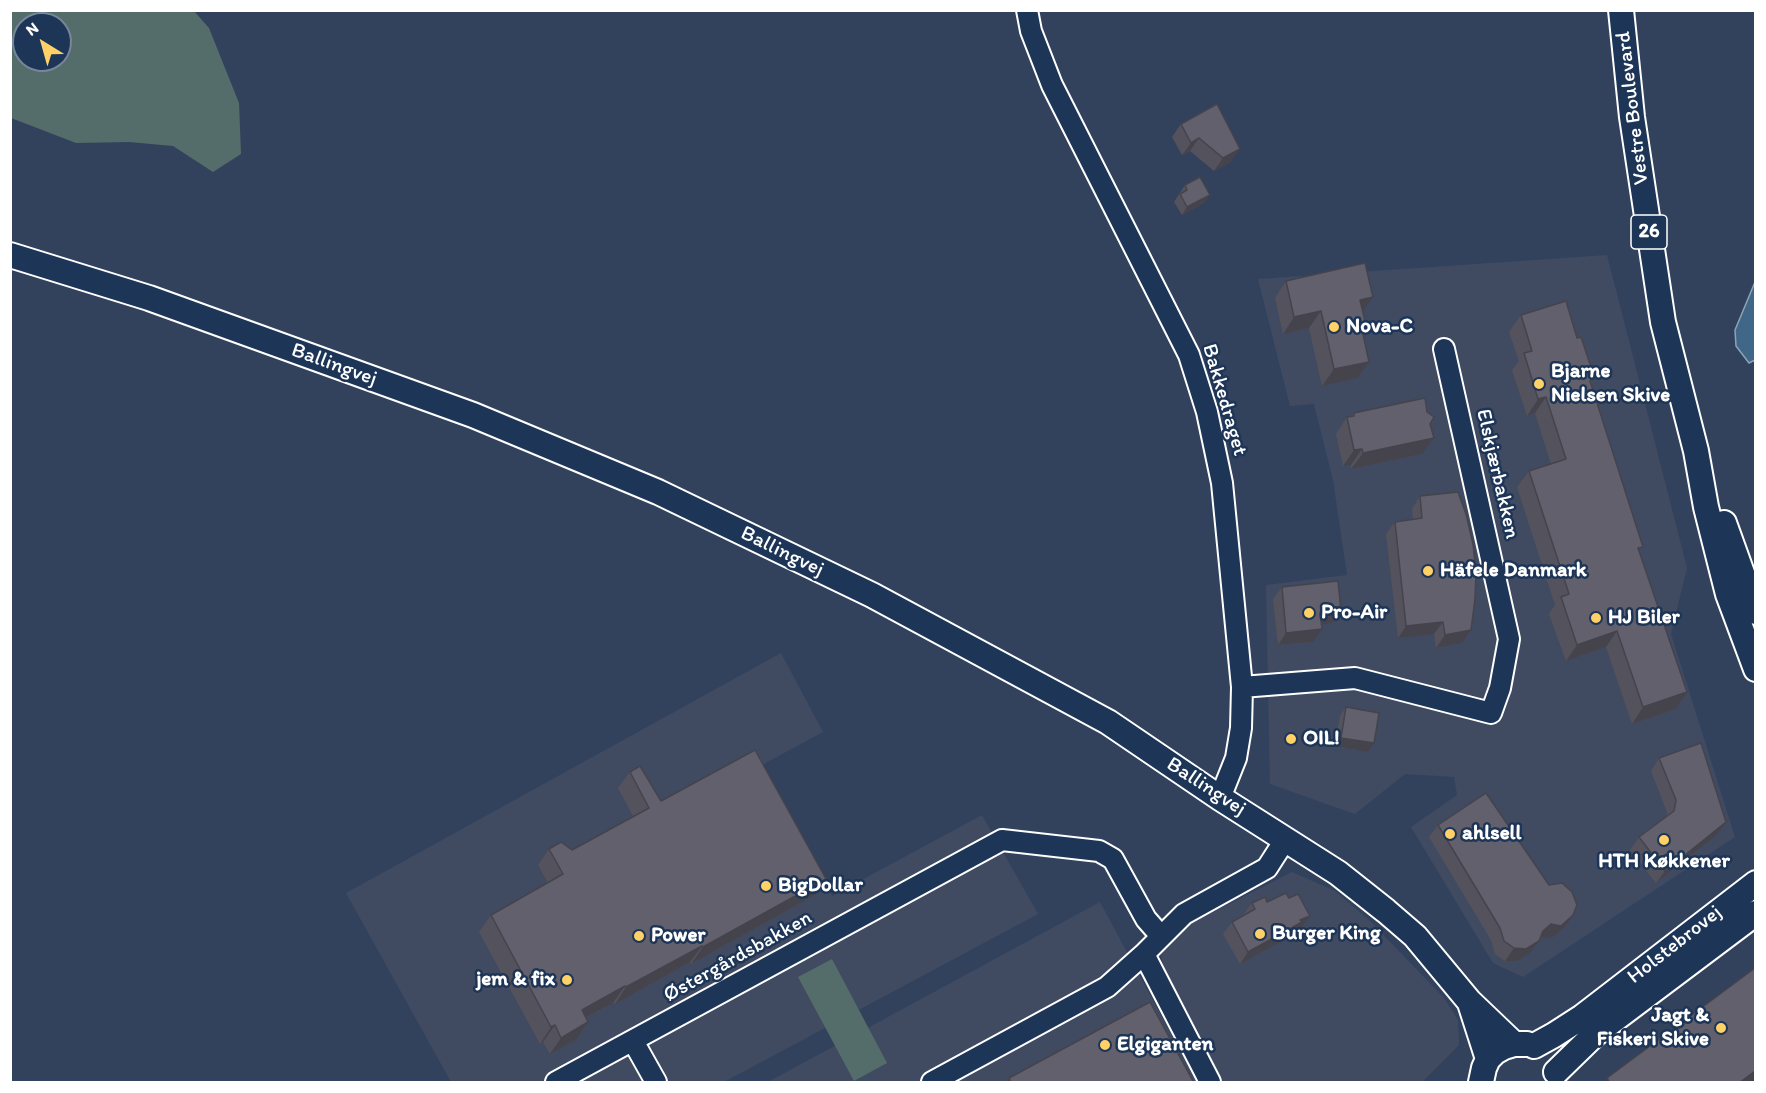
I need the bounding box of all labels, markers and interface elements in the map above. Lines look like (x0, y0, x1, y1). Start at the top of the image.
north arrow (12, 12, 72, 72)
text: N (22, 18, 42, 40)
street label: Vestre Boulevard (1611, 30, 1655, 186)
road number: 26 (1631, 215, 1667, 249)
place label: Nova-C (1346, 314, 1413, 340)
marker: Nova-C (1327, 320, 1341, 334)
street label: Ballingvej (288, 338, 380, 392)
street label: Bakkedraget (1196, 341, 1252, 459)
place label: Bjarne Nielsen Skive (1551, 359, 1670, 409)
marker: Bjarne Nielsen Skive (1532, 377, 1546, 391)
street label: Elskjærbakken (1470, 407, 1524, 541)
street label: Ballingvej (736, 521, 828, 583)
place label: Häfele Danmark (1440, 558, 1587, 584)
marker: Häfele Danmark (1421, 564, 1435, 578)
place label: Pro-Air (1321, 600, 1387, 626)
place label: HJ Biler (1608, 605, 1680, 631)
marker: Pro-Air (1302, 606, 1316, 620)
marker: HJ Biler (1589, 611, 1603, 625)
place label: OIL! (1303, 726, 1340, 752)
marker: OIL! (1284, 732, 1298, 746)
street label: Ballingvej (1162, 752, 1250, 822)
place label: ahlsell (1462, 821, 1521, 847)
marker: ahlsell (1443, 827, 1457, 841)
marker: HTH Køkkener (1657, 833, 1671, 847)
place label: HTH Køkkener (1598, 849, 1730, 875)
place label: BigDollar (778, 873, 863, 899)
marker: BigDollar (759, 879, 773, 893)
street label: Holstebrovej (1623, 900, 1727, 990)
street label: Østergårdsbakken (659, 906, 817, 1008)
place label: Burger King (1272, 921, 1381, 947)
place label: Power (651, 923, 705, 949)
marker: Burger King (1253, 927, 1267, 941)
marker: Power (632, 929, 646, 943)
place label: jem & fix (476, 967, 555, 993)
marker: jem & fix (560, 973, 574, 987)
place label: Jagt & Fiskeri Skive (1597, 1003, 1709, 1053)
marker: Jagt & Fiskeri Skive (1714, 1021, 1728, 1035)
place label: Elgiganten (1117, 1032, 1213, 1058)
marker: Elgiganten (1098, 1038, 1112, 1052)

